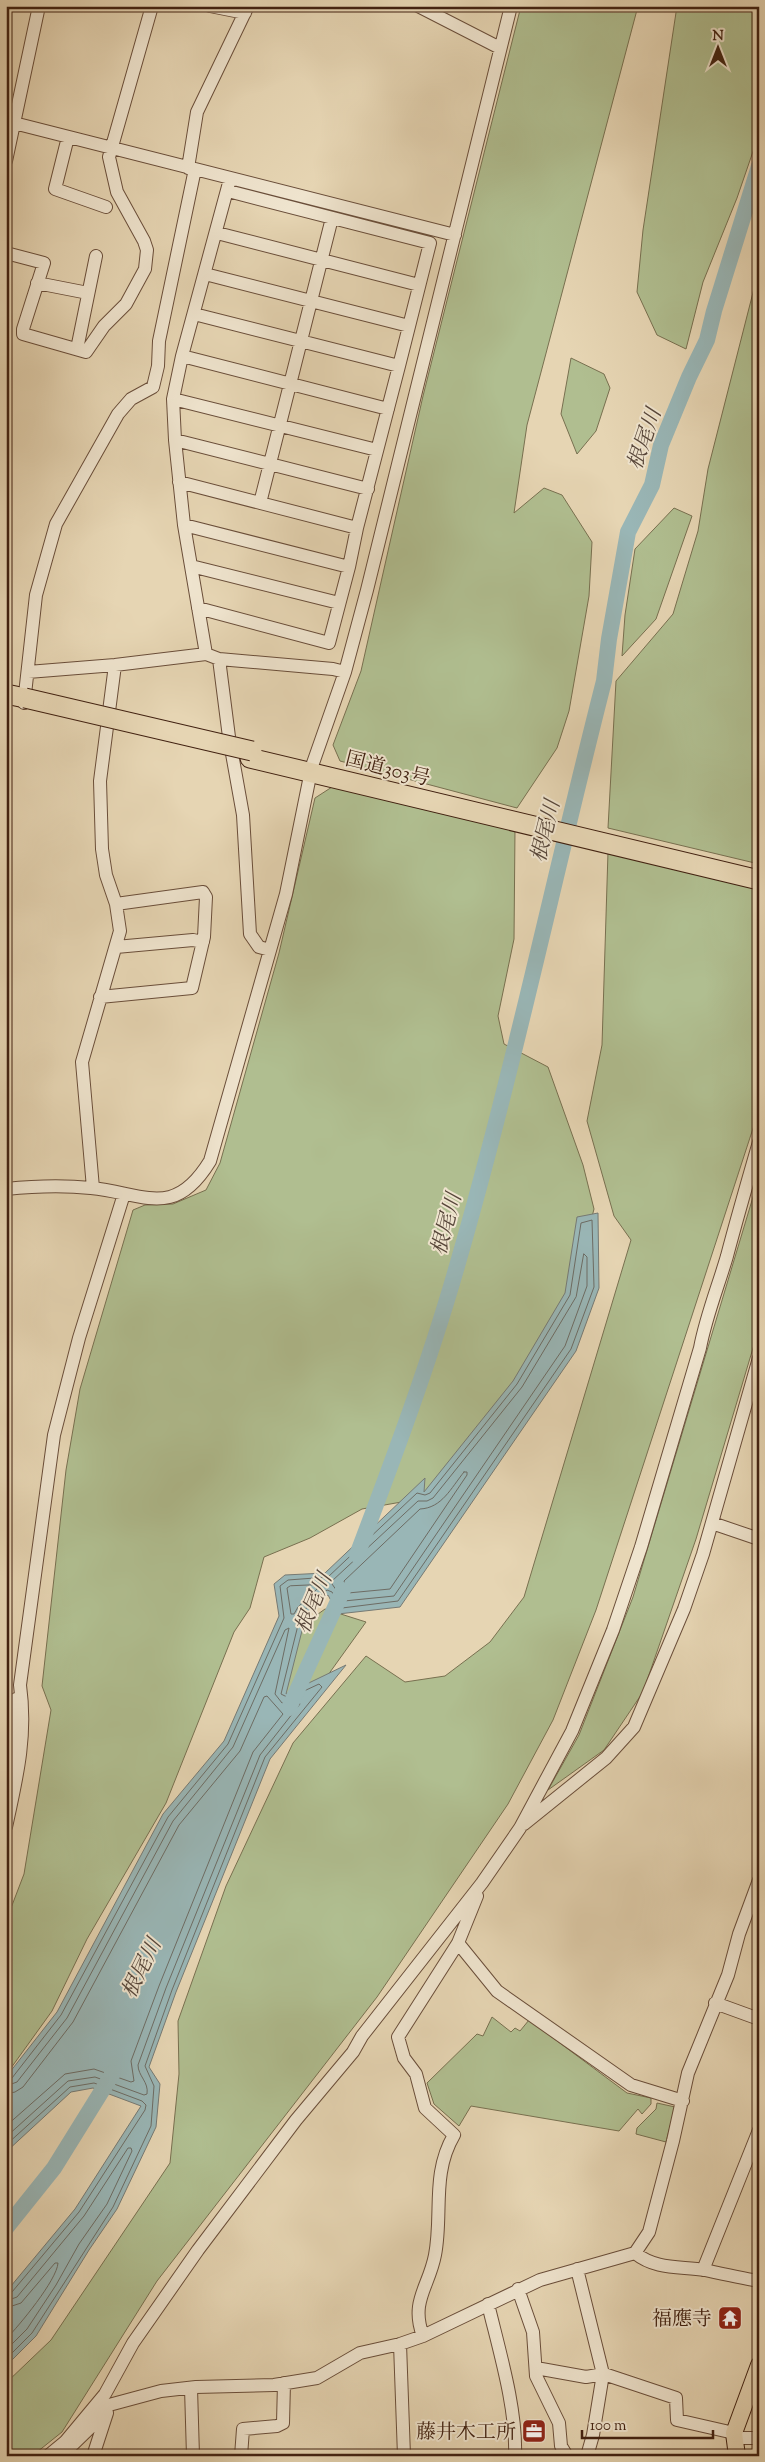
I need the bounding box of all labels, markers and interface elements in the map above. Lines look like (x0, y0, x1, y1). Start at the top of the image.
north arrow (692, 22, 742, 72)
text: N (712, 27, 724, 47)
water label: 根尾川 (621, 403, 671, 474)
street label: 国道303号 (342, 746, 433, 795)
water label: 根尾川 (525, 795, 570, 866)
water label: 根尾川 (425, 1188, 471, 1259)
water label: 根尾川 (289, 1567, 342, 1639)
water label: 根尾川 (116, 1932, 171, 2004)
temple icon: 福應寺 (717, 2305, 743, 2331)
place label: 福應寺 (652, 2306, 712, 2335)
scale bar (582, 2407, 714, 2439)
text: 100 m (590, 2416, 627, 2437)
office icon: 藤井木工所 (521, 2418, 547, 2444)
place label: 藤井木工所 (416, 2419, 516, 2448)

